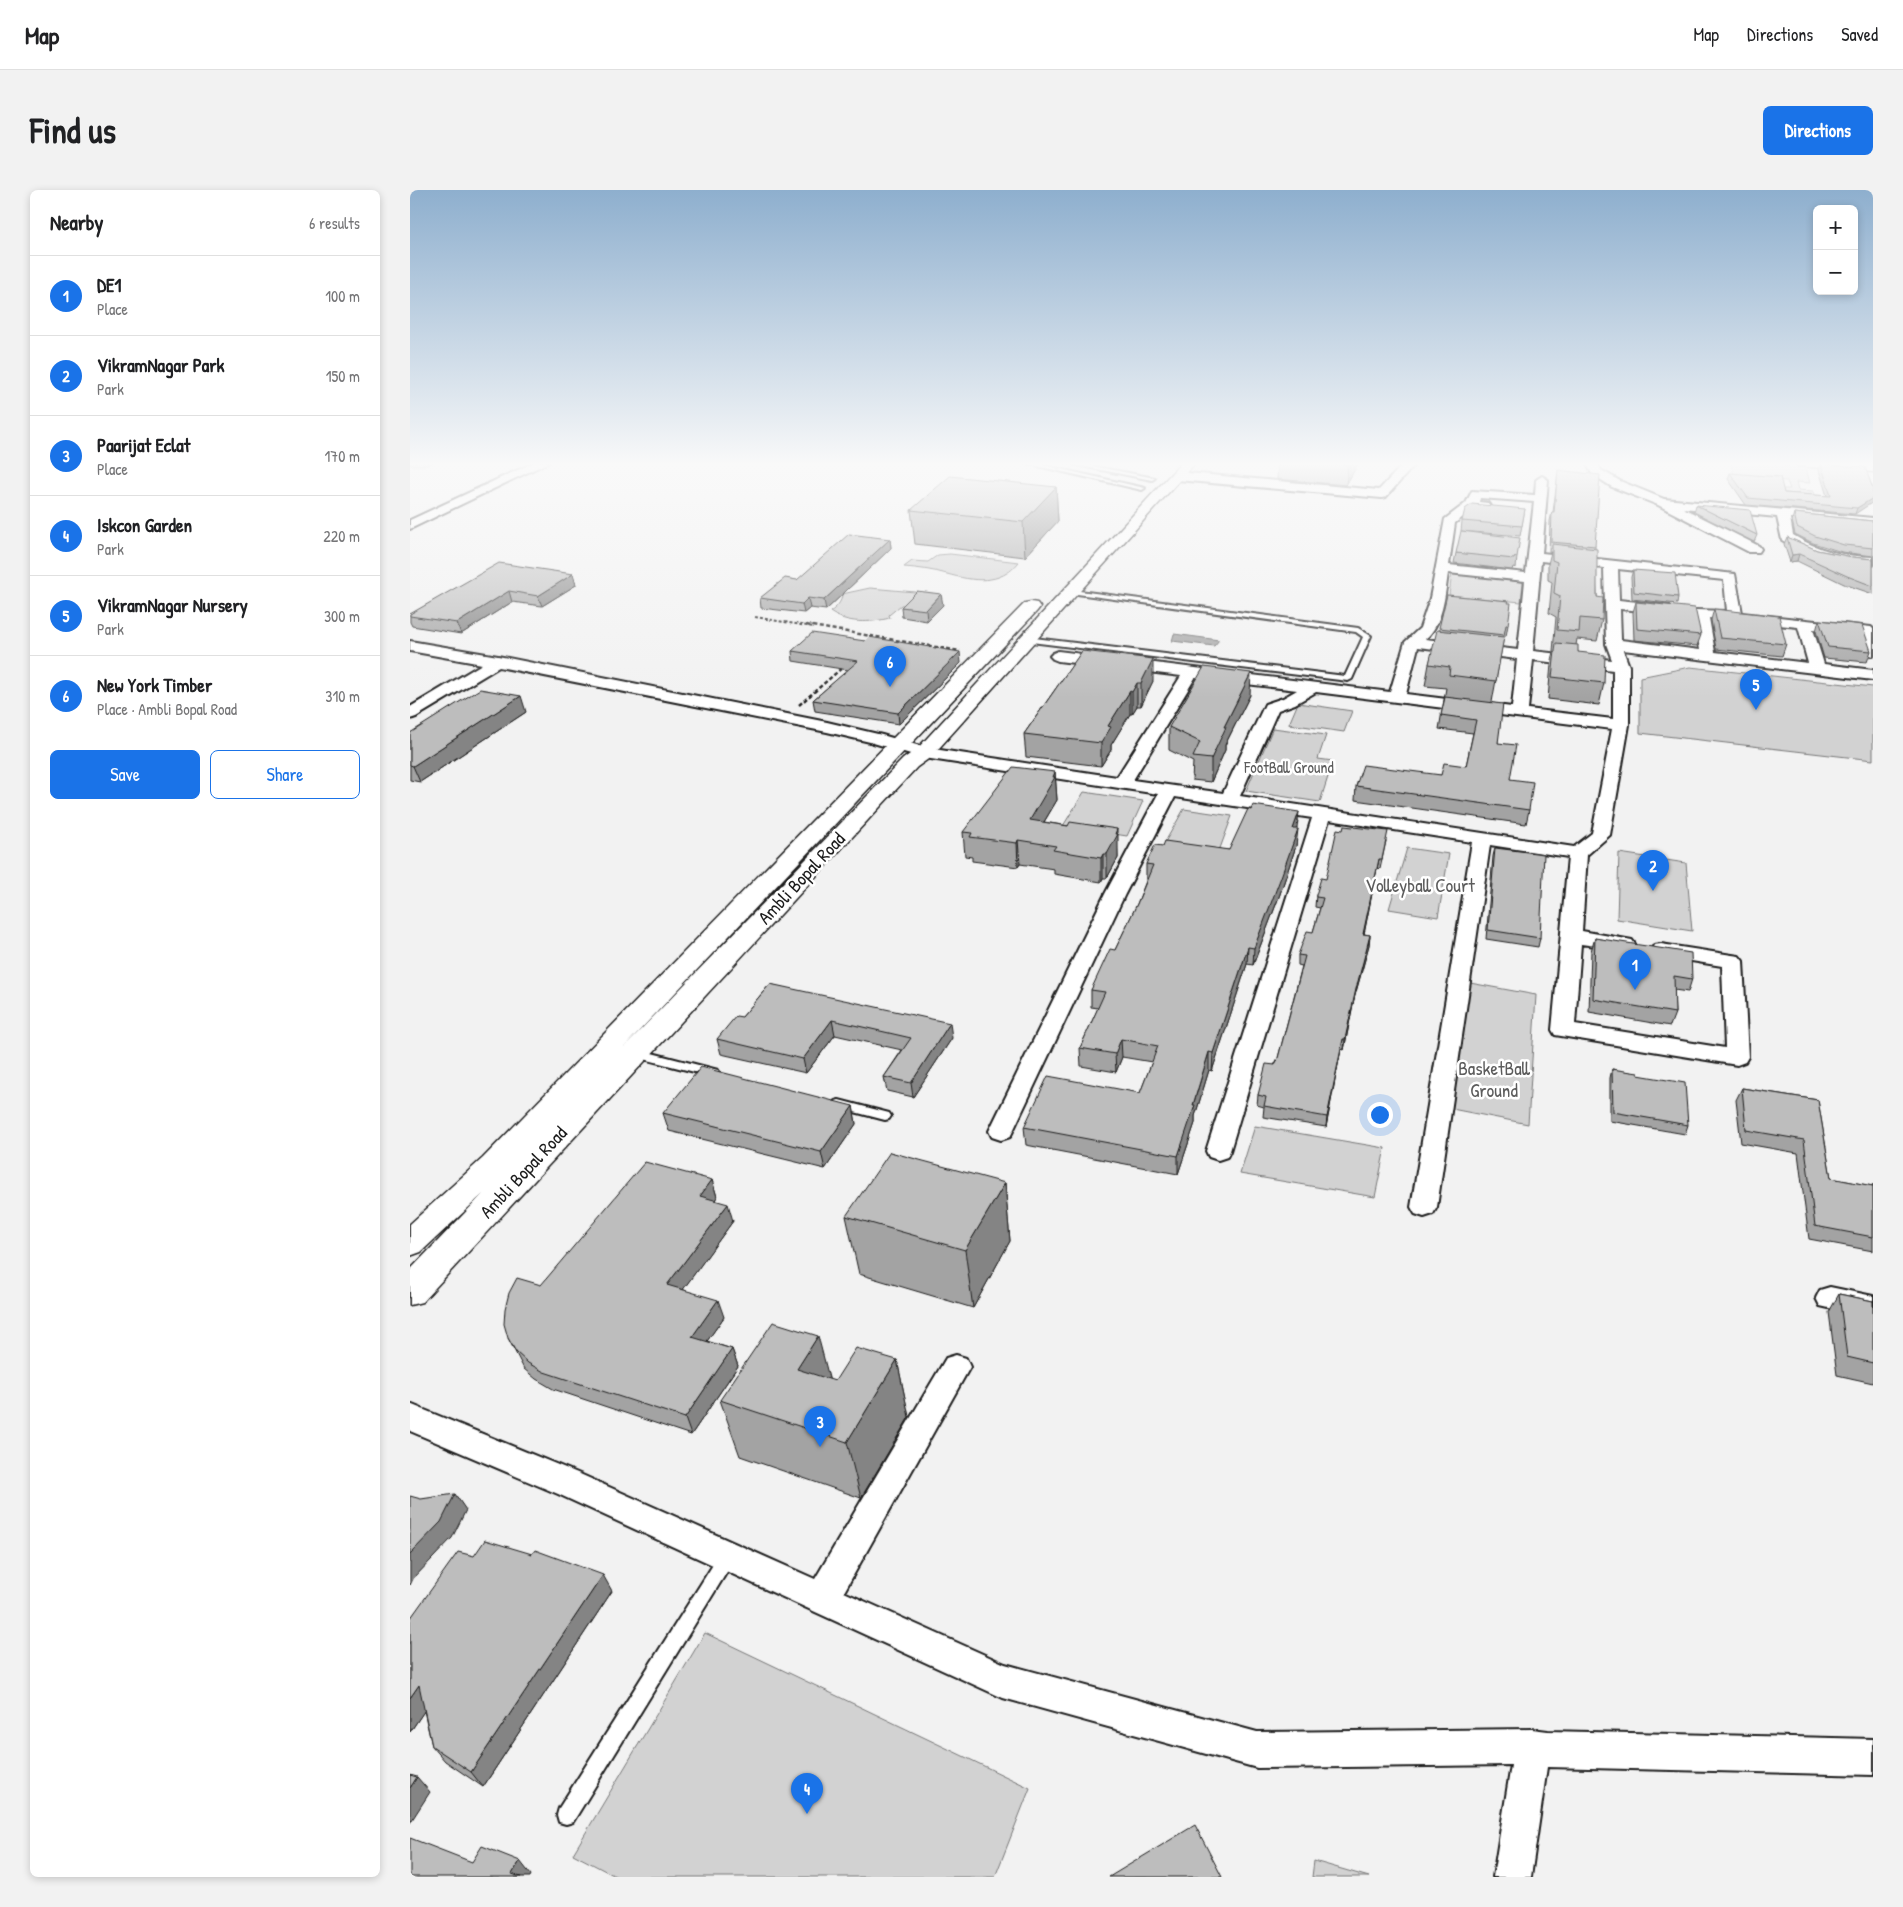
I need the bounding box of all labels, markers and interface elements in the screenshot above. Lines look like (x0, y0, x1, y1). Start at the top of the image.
text: Map (25, 19, 59, 51)
text: Map (1694, 22, 1719, 47)
text: Directions (1747, 22, 1813, 47)
text: Saved (1841, 22, 1878, 47)
button: Directions (1763, 106, 1873, 155)
text: Find us (30, 107, 116, 154)
map controls (1813, 205, 1858, 295)
button: + (1813, 205, 1858, 250)
text: Nearby (50, 208, 103, 237)
text: 6 results (309, 212, 360, 234)
button: − (1813, 250, 1858, 295)
text: DE1 (97, 272, 121, 298)
text: 1 (63, 285, 69, 307)
text: 100 m (325, 285, 360, 307)
text: Place (97, 298, 128, 320)
text: VikramNagar Park (97, 352, 224, 378)
text: 2 (62, 365, 70, 387)
text: 150 m (326, 365, 360, 387)
text: Park (97, 378, 124, 400)
text: Paarijat Eclat (97, 432, 190, 458)
text: 3 (62, 445, 70, 467)
text: 170 m (325, 445, 360, 467)
text: Place (97, 458, 128, 480)
text: Iskcon Garden (97, 512, 192, 538)
text: 4 (63, 525, 69, 547)
text: 220 m (323, 525, 360, 547)
text: Park (97, 538, 124, 560)
text: VikramNagar Nursery (97, 592, 248, 618)
text: 5 (63, 605, 69, 627)
text: 300 m (324, 605, 360, 627)
text: Park (97, 618, 124, 640)
pin: 6 (874, 646, 906, 687)
pin: 5 (1740, 669, 1772, 710)
text: New York Timber (97, 672, 212, 698)
text: 6 (63, 685, 69, 707)
text: 310 m (325, 685, 360, 707)
text: Place · Ambli Bopal Road (97, 698, 237, 720)
button: Save (50, 750, 200, 799)
button: Share (210, 750, 360, 799)
park label: FootBall Ground (1243, 756, 1334, 778)
street label: Ambli Bopal Road (752, 826, 851, 930)
pin: 2 (1637, 850, 1669, 891)
park label: Volleyball Court (1365, 872, 1475, 898)
pin: 1 (1619, 949, 1651, 990)
park label: BasketBall Ground (1458, 1055, 1531, 1103)
your location (1367, 1102, 1393, 1128)
street label: Ambli Bopal Road (474, 1120, 573, 1224)
pin: 3 (804, 1406, 836, 1447)
pin: 4 (791, 1773, 823, 1814)

